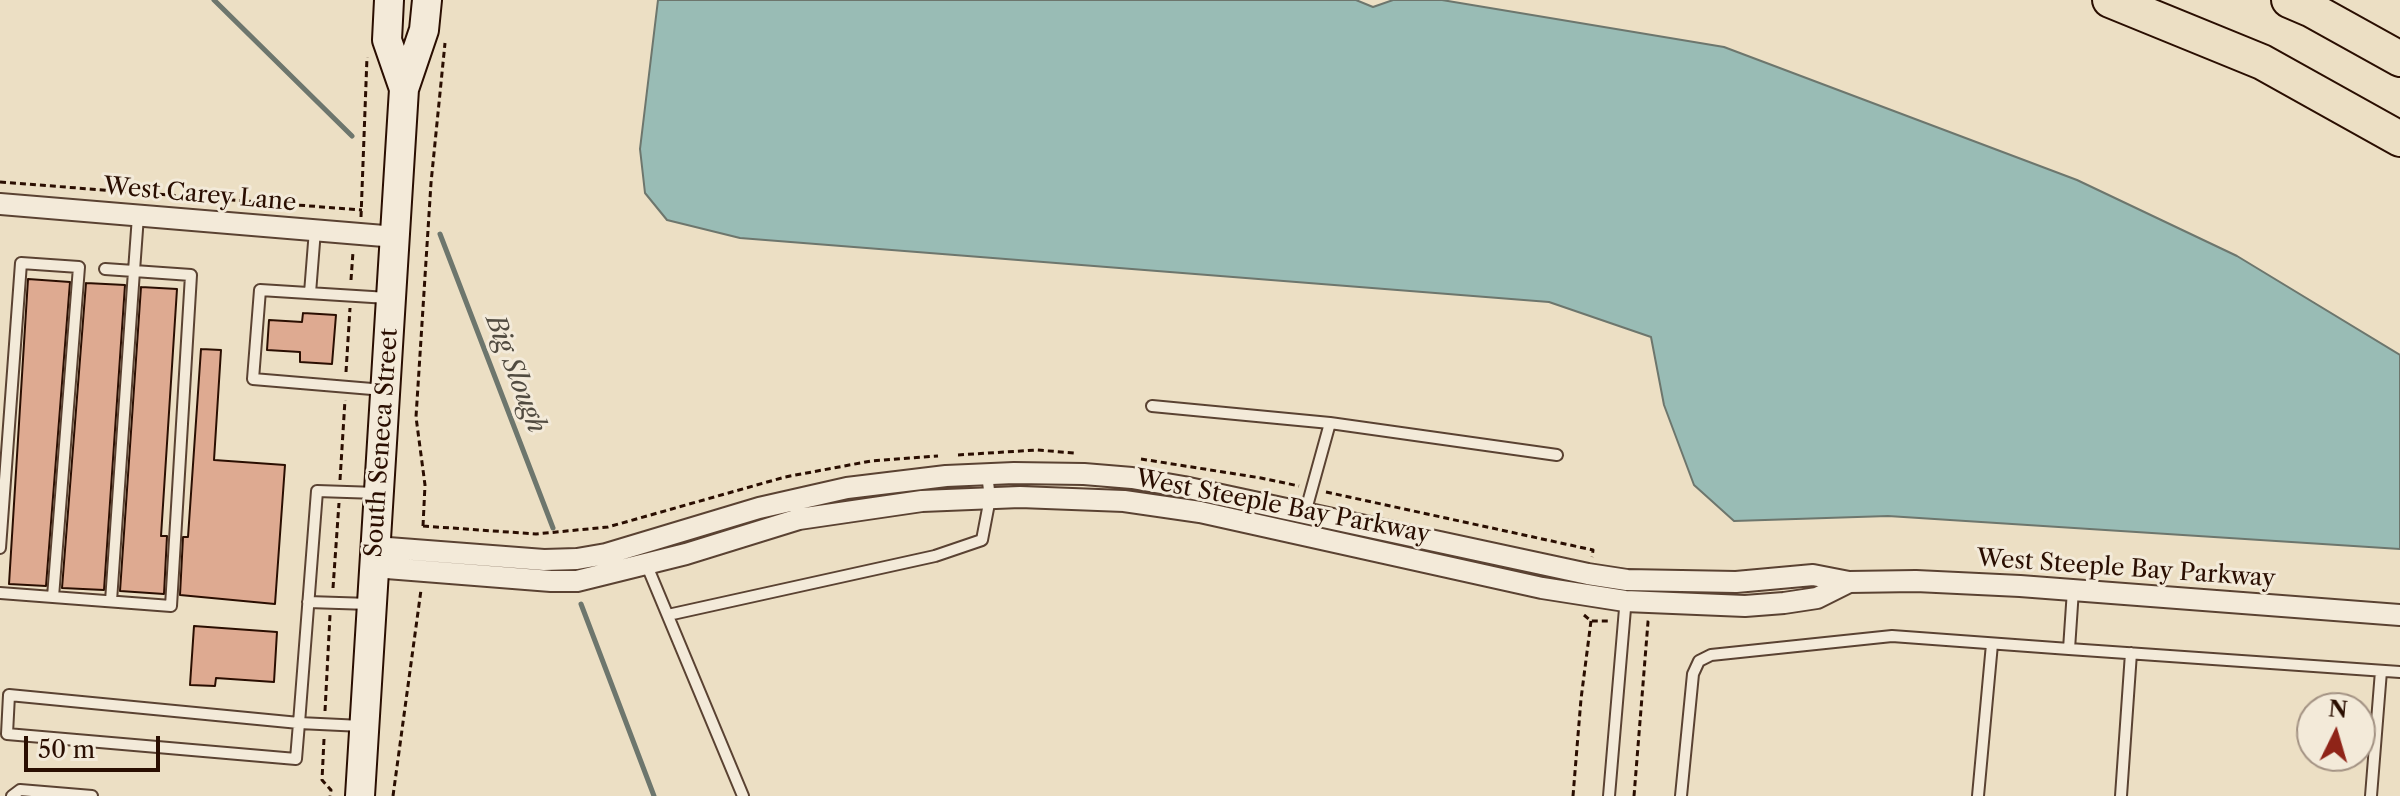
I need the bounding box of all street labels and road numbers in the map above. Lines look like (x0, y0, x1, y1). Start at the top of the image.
street label: West Carey Lane (102, 172, 298, 218)
street label: South Seneca Street (360, 327, 404, 559)
street label: West Steeple Bay Parkway (1133, 464, 1433, 550)
street label: West Steeple Bay Parkway (1976, 544, 2276, 594)

